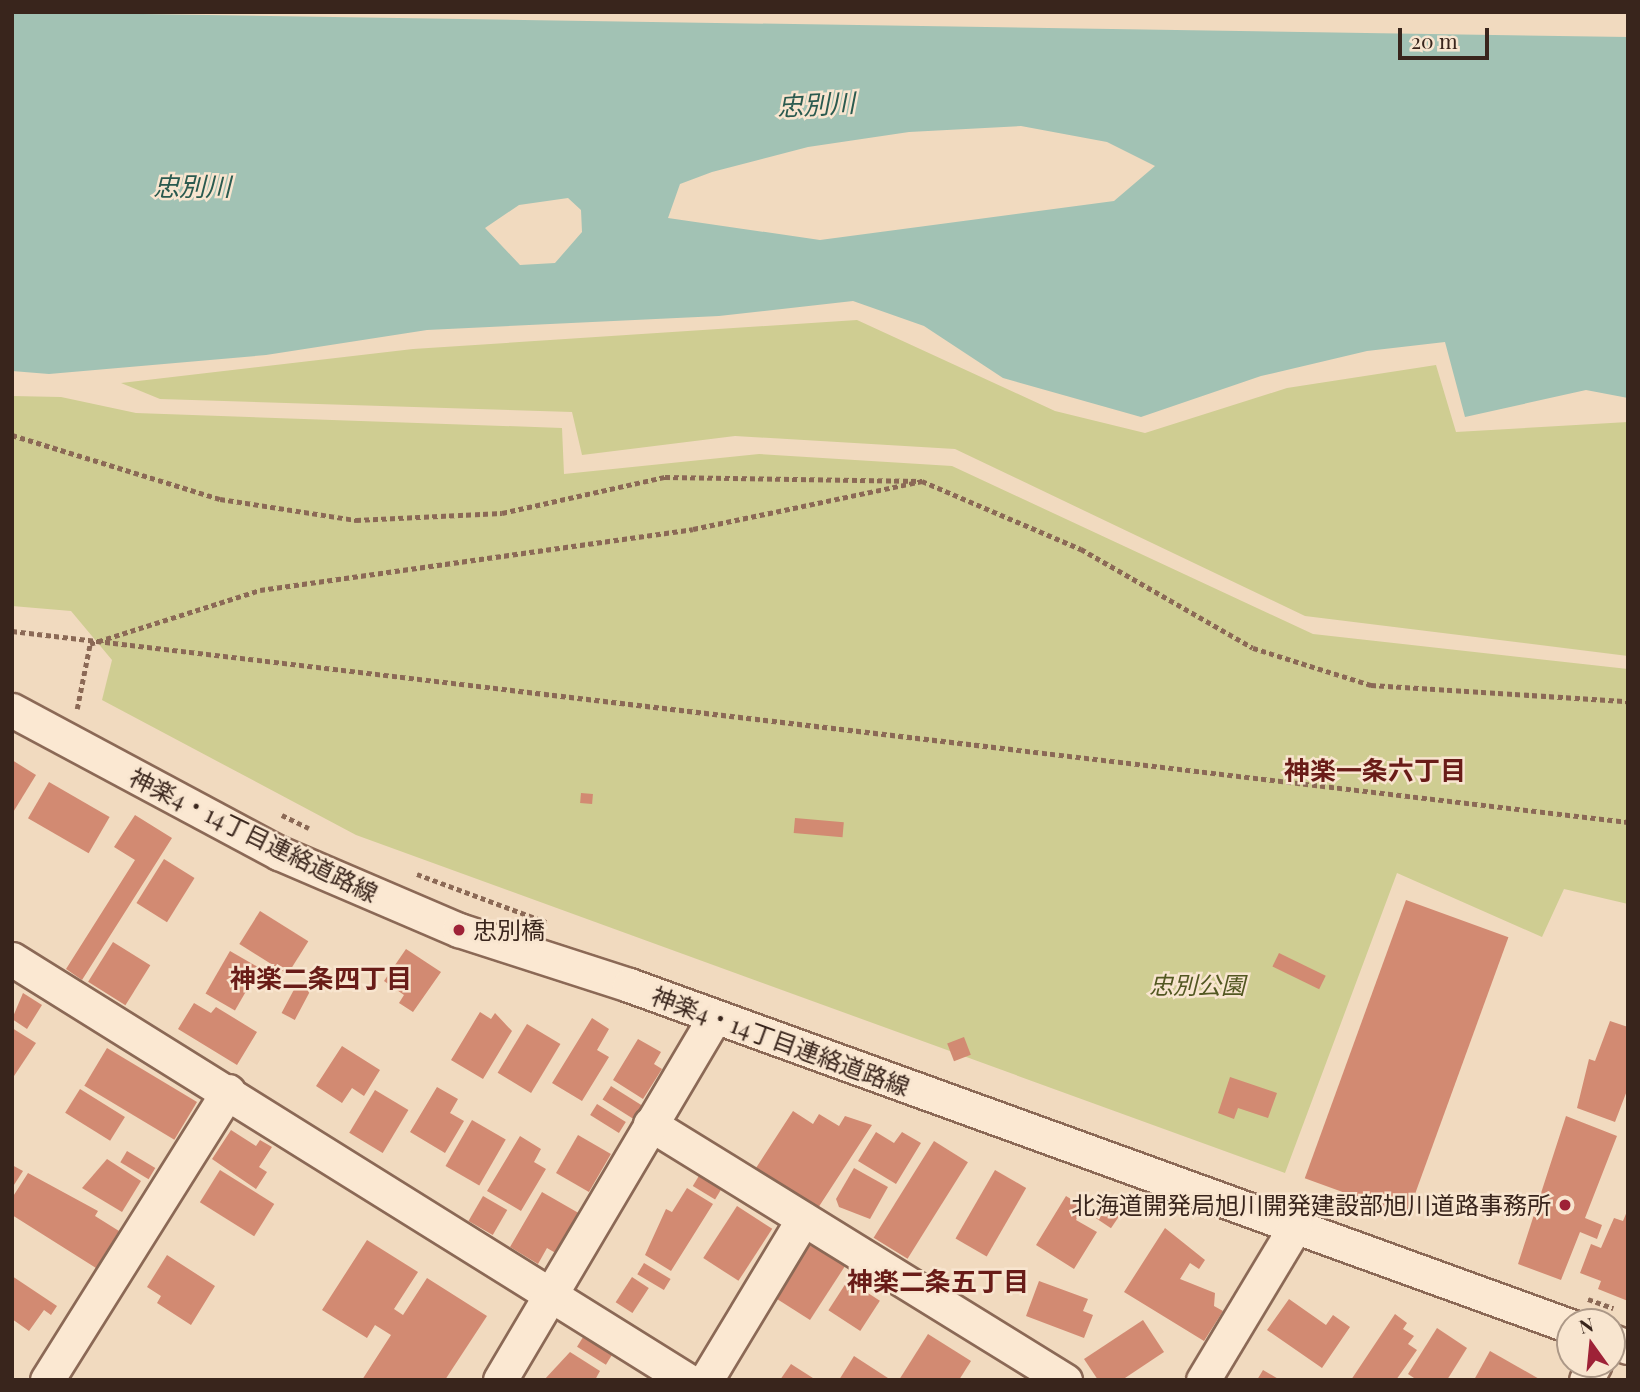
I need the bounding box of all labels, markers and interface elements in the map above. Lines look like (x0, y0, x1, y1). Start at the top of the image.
scale bar (1402, 14, 1493, 58)
text: 20 m (1411, 26, 1458, 54)
water label: 忠別川 (776, 86, 856, 122)
water label: 忠別川 (153, 170, 231, 202)
district label: 神楽一条六丁目 (1284, 754, 1466, 786)
street label: 神楽4・14丁目連絡道路線 (125, 762, 383, 908)
place label: 忠別橋 (473, 916, 545, 944)
marker: 忠別橋 (451, 922, 467, 938)
district label: 神楽二条四丁目 (230, 962, 412, 994)
park label: 忠別公園 (1149, 971, 1245, 999)
street label: 神楽4・14丁目連絡道路線 (648, 981, 914, 1101)
place label: 北海道開発局旭川開発建設部旭川道路事務所 (1071, 1191, 1551, 1219)
marker: 北海道開発局旭川開発建設部旭川道路事務所 (1557, 1197, 1573, 1213)
district label: 神楽二条五丁目 (847, 1265, 1029, 1297)
north arrow (1556, 1308, 1626, 1378)
text: N (1576, 1310, 1596, 1339)

